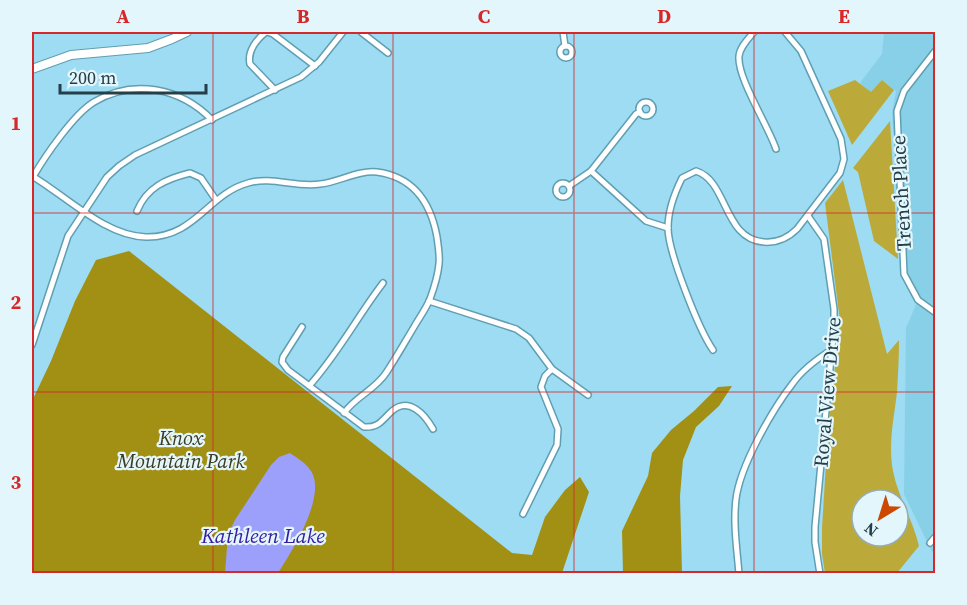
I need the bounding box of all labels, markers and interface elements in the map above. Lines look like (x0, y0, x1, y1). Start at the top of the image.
text: A (116, 2, 130, 30)
text: B (296, 2, 310, 30)
text: C (478, 2, 490, 30)
text: D (657, 2, 671, 30)
text: E (838, 2, 850, 30)
scale bar (60, 57, 206, 95)
text: 200 m (69, 65, 116, 90)
text: 1 (11, 109, 21, 137)
street label: Trench Place (884, 134, 918, 252)
text: 2 (11, 288, 22, 316)
street label: Royal View Drive (806, 316, 848, 468)
park label: Knox Mountain Park (116, 424, 245, 475)
text: 3 (11, 468, 22, 496)
north arrow (850, 488, 910, 548)
text: N (859, 517, 882, 542)
water label: Kathleen Lake (200, 521, 325, 550)

